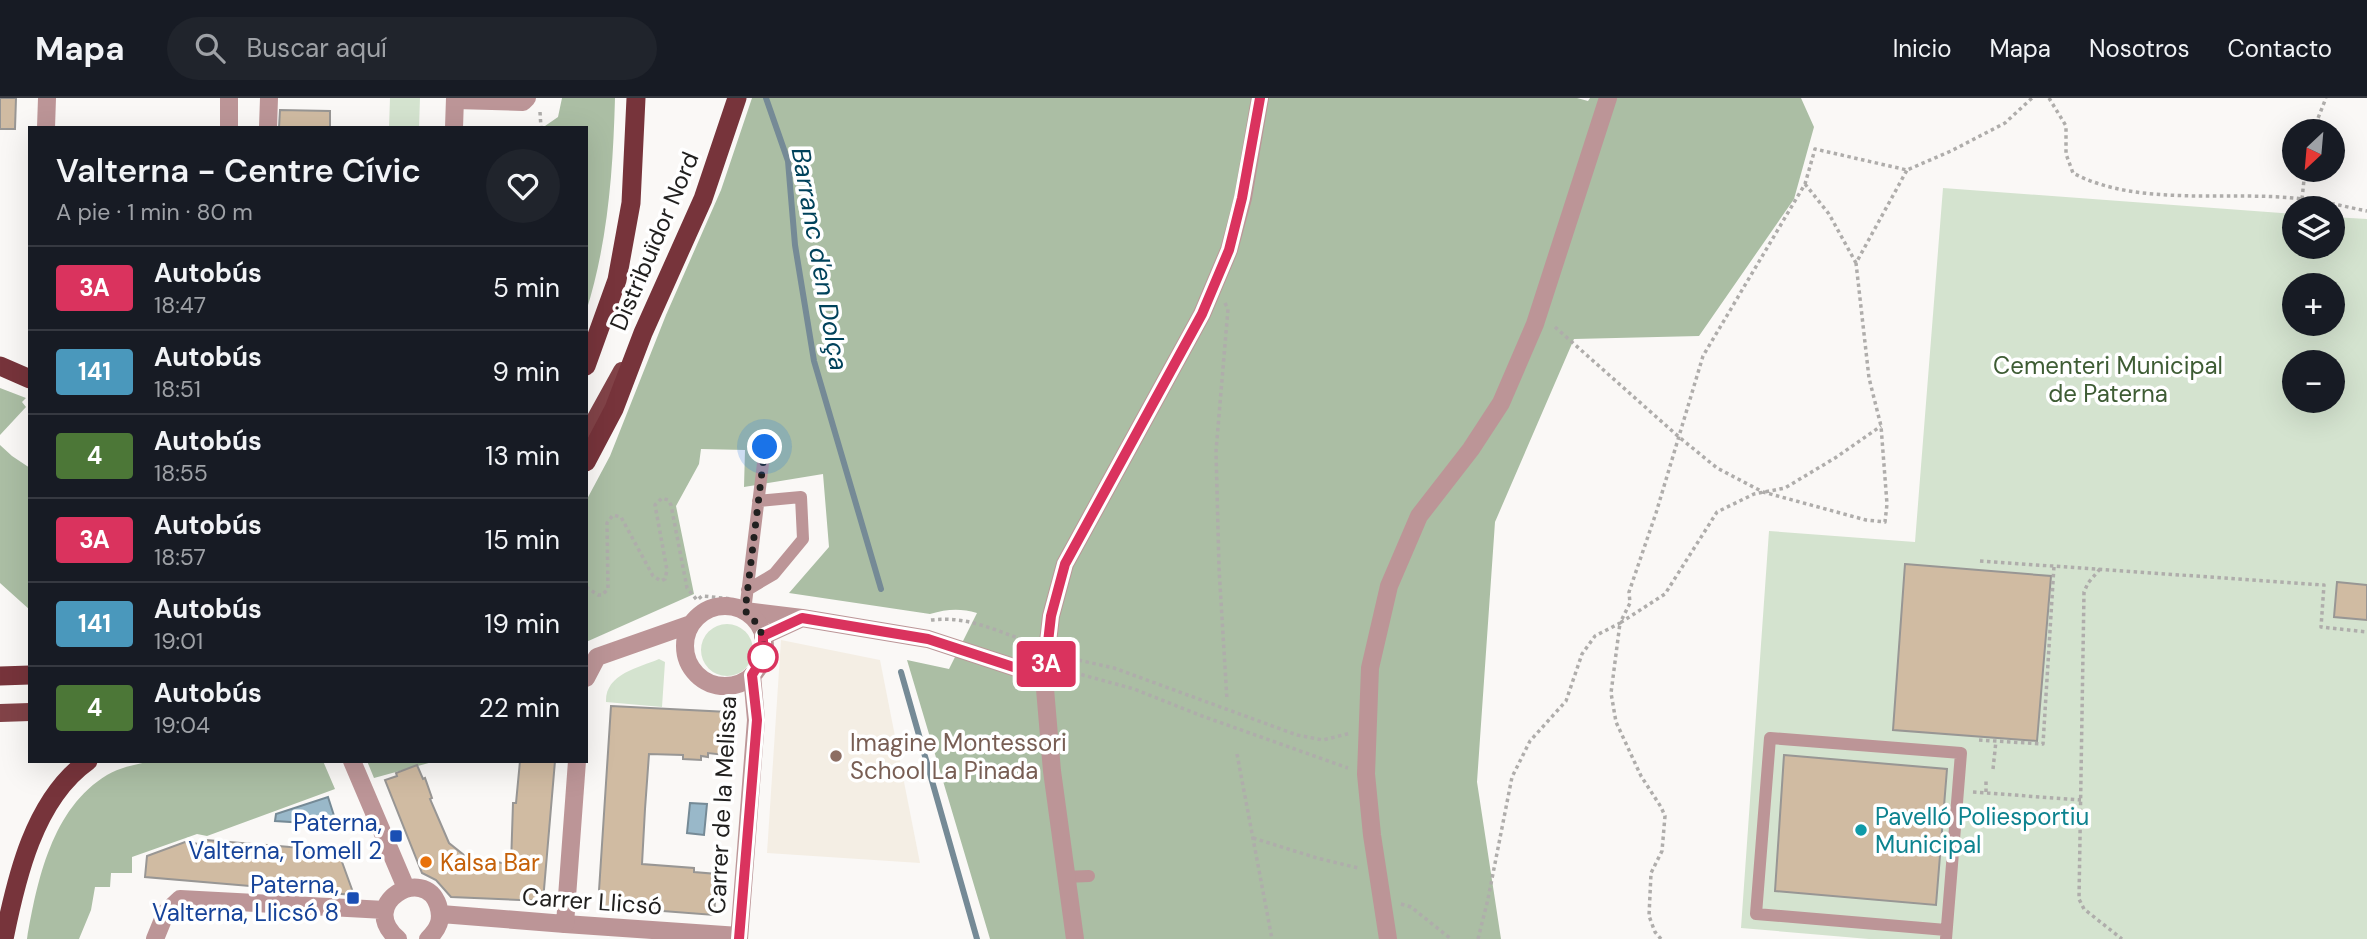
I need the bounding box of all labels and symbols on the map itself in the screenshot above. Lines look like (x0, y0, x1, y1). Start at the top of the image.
north arrow (2282, 119, 2345, 182)
water label: Barranc d'en Dolça (784, 145, 856, 373)
street label: Distribuïdor Nord (602, 147, 706, 335)
park label: Cementeri Municipal de Paterna (1993, 350, 2223, 409)
your location (747, 429, 782, 464)
line badge: 3A (1014, 641, 1078, 687)
unlabelled marker (748, 642, 778, 672)
street label: Carrer de la Melissa (701, 695, 743, 915)
place label: Imagine Montessori School La Pinada (850, 727, 1067, 786)
marker: Imagine Montessori School La Pinada (828, 748, 844, 764)
place label: Pavelló Poliesportiu Municipal (1875, 801, 2089, 860)
place label: Paterna, Valterna, Tomell 2 (188, 807, 382, 866)
marker: Pavelló Poliesportiu Municipal (1853, 822, 1869, 838)
marker: Paterna, Valterna, Tomell 2 (388, 828, 404, 844)
place label: Kalsa Bar (440, 847, 540, 878)
marker: Kalsa Bar (418, 854, 434, 870)
place label: Paterna, Valterna, Llicsó 8 (152, 869, 339, 928)
street label: Carrer Llicsó (521, 881, 663, 921)
marker: Paterna, Valterna, Llicsó 8 (345, 890, 361, 906)

